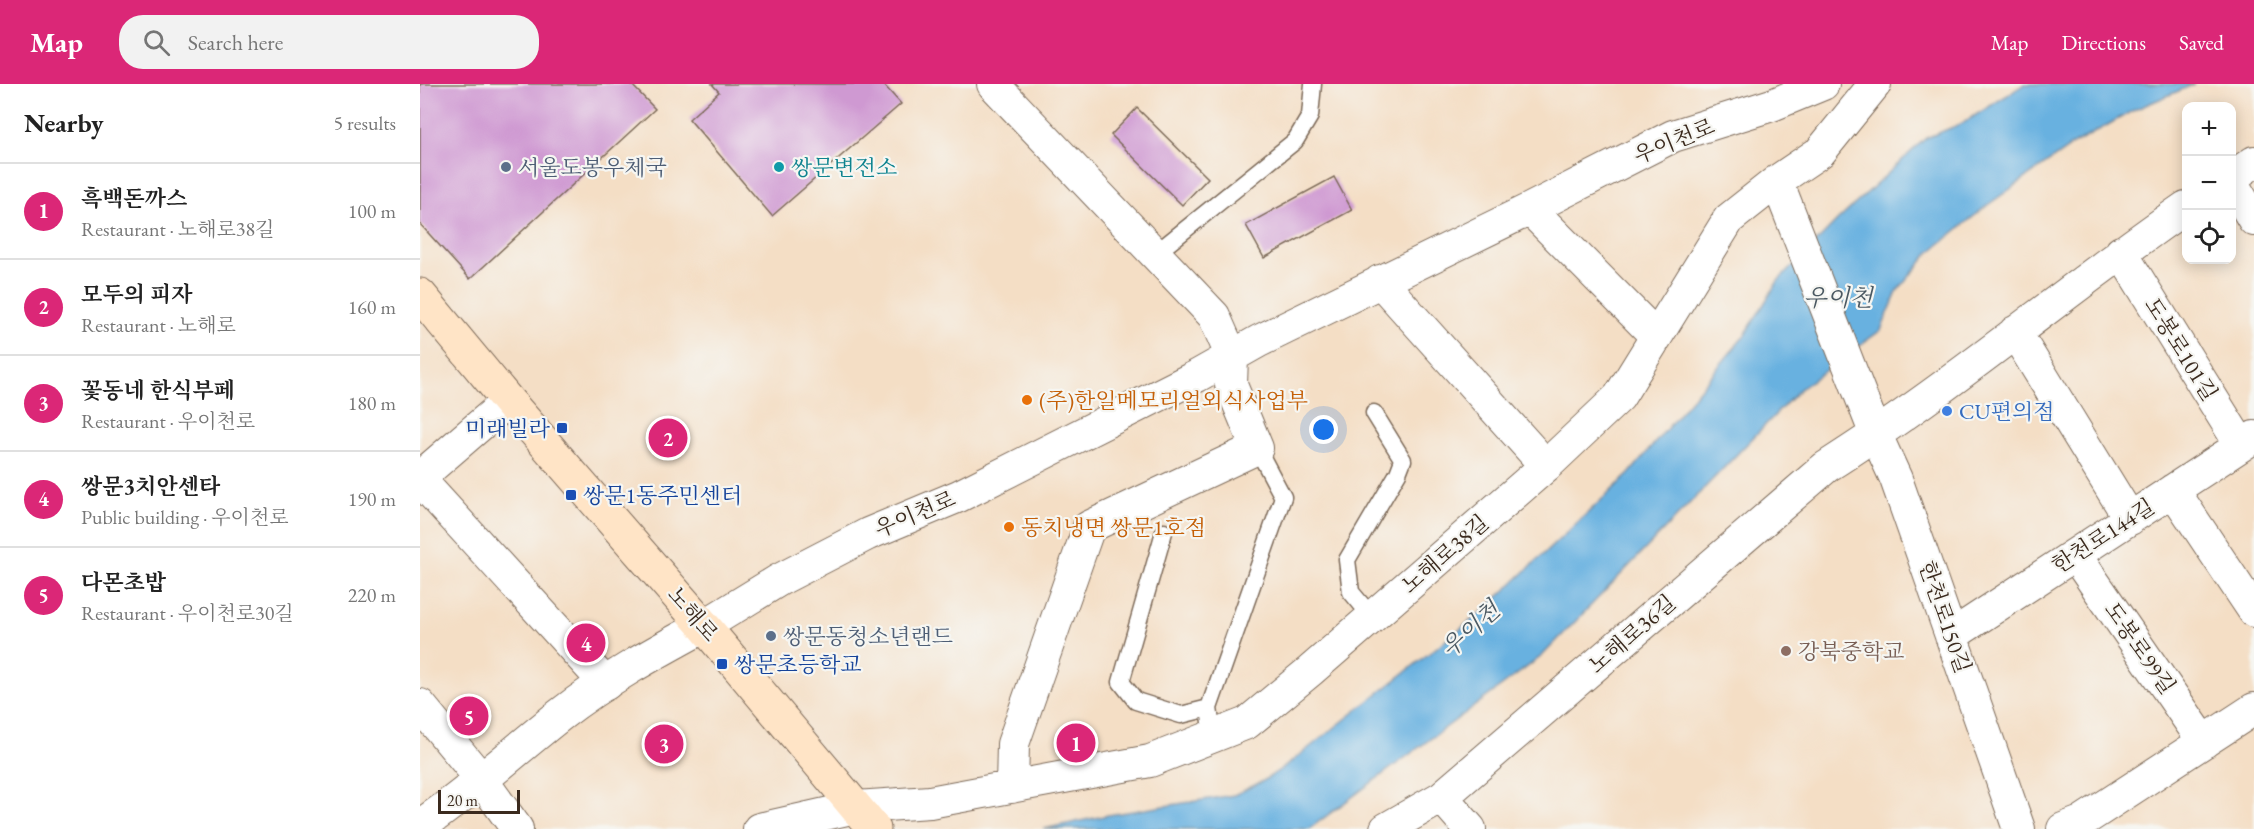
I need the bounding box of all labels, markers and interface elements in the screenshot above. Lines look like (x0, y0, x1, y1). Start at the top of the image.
search box (119, 15, 539, 69)
text: Map (30, 24, 83, 60)
icon: search (140, 26, 173, 59)
text: Search here (188, 28, 283, 57)
text: Map (1991, 29, 2028, 56)
text: Directions (2061, 29, 2146, 56)
text: Saved (2179, 29, 2224, 56)
map controls (2182, 102, 2236, 264)
button: + (2182, 102, 2236, 156)
text: Nearby (24, 106, 104, 140)
text: 5 results (333, 110, 396, 136)
street label: 우이천로 (1629, 112, 1719, 170)
place label: 서울도봉우체국 (518, 153, 667, 182)
place label: 쌍문변전소 (791, 153, 897, 182)
button: − (2182, 156, 2236, 210)
marker: 서울도봉우체국 (499, 160, 513, 174)
marker: 쌍문변전소 (772, 160, 786, 174)
text: 흑백돈까스 (81, 184, 187, 213)
text: 1 (38, 198, 49, 224)
text: 100 m (348, 198, 396, 224)
button: locate (2182, 210, 2236, 264)
text: Restaurant · 노해로38길 (81, 216, 274, 242)
text: 모두의 피자 (81, 280, 192, 309)
water label: 우이천 (1803, 282, 1875, 313)
street label: 도봉로101길 (2138, 292, 2224, 406)
text: 2 (38, 294, 49, 320)
text: 160 m (348, 294, 396, 320)
text: Restaurant · 노해로 (81, 312, 236, 338)
text: 꽃동네 한식부페 (81, 376, 235, 405)
place label: (주)한일메모리얼외식사업부 (1039, 386, 1308, 415)
text: 3 (38, 390, 49, 416)
text: 180 m (348, 390, 396, 416)
marker: (주)한일메모리얼외식사업부 (1020, 393, 1034, 407)
place label: CU편의점 (1959, 397, 2055, 426)
marker: CU편의점 (1940, 404, 1954, 418)
text: Restaurant · 우이천로 (81, 408, 255, 434)
place label: 미래빌라 (465, 414, 551, 443)
your location (1309, 415, 1338, 444)
pin: 2 (648, 416, 688, 460)
marker: 미래빌라 (555, 421, 569, 435)
text: 쌍문3치안센타 (81, 472, 220, 501)
place label: 쌍문1동주민센터 (583, 481, 742, 510)
street label: 우이천로 (870, 484, 960, 544)
text: 4 (38, 486, 49, 512)
text: 190 m (348, 486, 396, 512)
marker: 쌍문1동주민센터 (564, 488, 578, 502)
street label: 한천로144길 (2046, 492, 2160, 580)
text: Public building · 우이천로 (81, 504, 289, 530)
street label: 노해로38길 (1395, 508, 1495, 600)
place label: 동치냉면 쌍문1호점 (1021, 513, 1206, 542)
marker: 동치냉면 쌍문1호점 (1002, 520, 1016, 534)
street label: 한천로150길 (1912, 557, 1978, 677)
text: 다몬초밥 (81, 568, 166, 597)
street label: 노해로 (661, 580, 725, 648)
text: 5 (38, 582, 49, 608)
text: 220 m (348, 582, 396, 608)
street label: 노해로36길 (1582, 588, 1682, 680)
water label: 우이천 (1434, 593, 1508, 664)
street label: 도봉로99길 (2098, 596, 2182, 700)
text: Restaurant · 우이천로30길 (81, 600, 294, 626)
pin: 4 (566, 620, 606, 666)
place label: 쌍문동청소년랜드 (783, 622, 953, 651)
marker: 쌍문동청소년랜드 (764, 629, 778, 643)
place label: 강북중학교 (1798, 637, 1904, 666)
marker: 강북중학교 (1779, 644, 1793, 658)
place label: 쌍문초등학교 (734, 650, 862, 679)
marker: 쌍문초등학교 (715, 657, 729, 671)
pin: 5 (449, 694, 488, 738)
pin: 1 (1056, 720, 1096, 766)
pin: 3 (644, 722, 684, 766)
scale bar (438, 787, 520, 814)
text: 20 m (447, 790, 478, 811)

